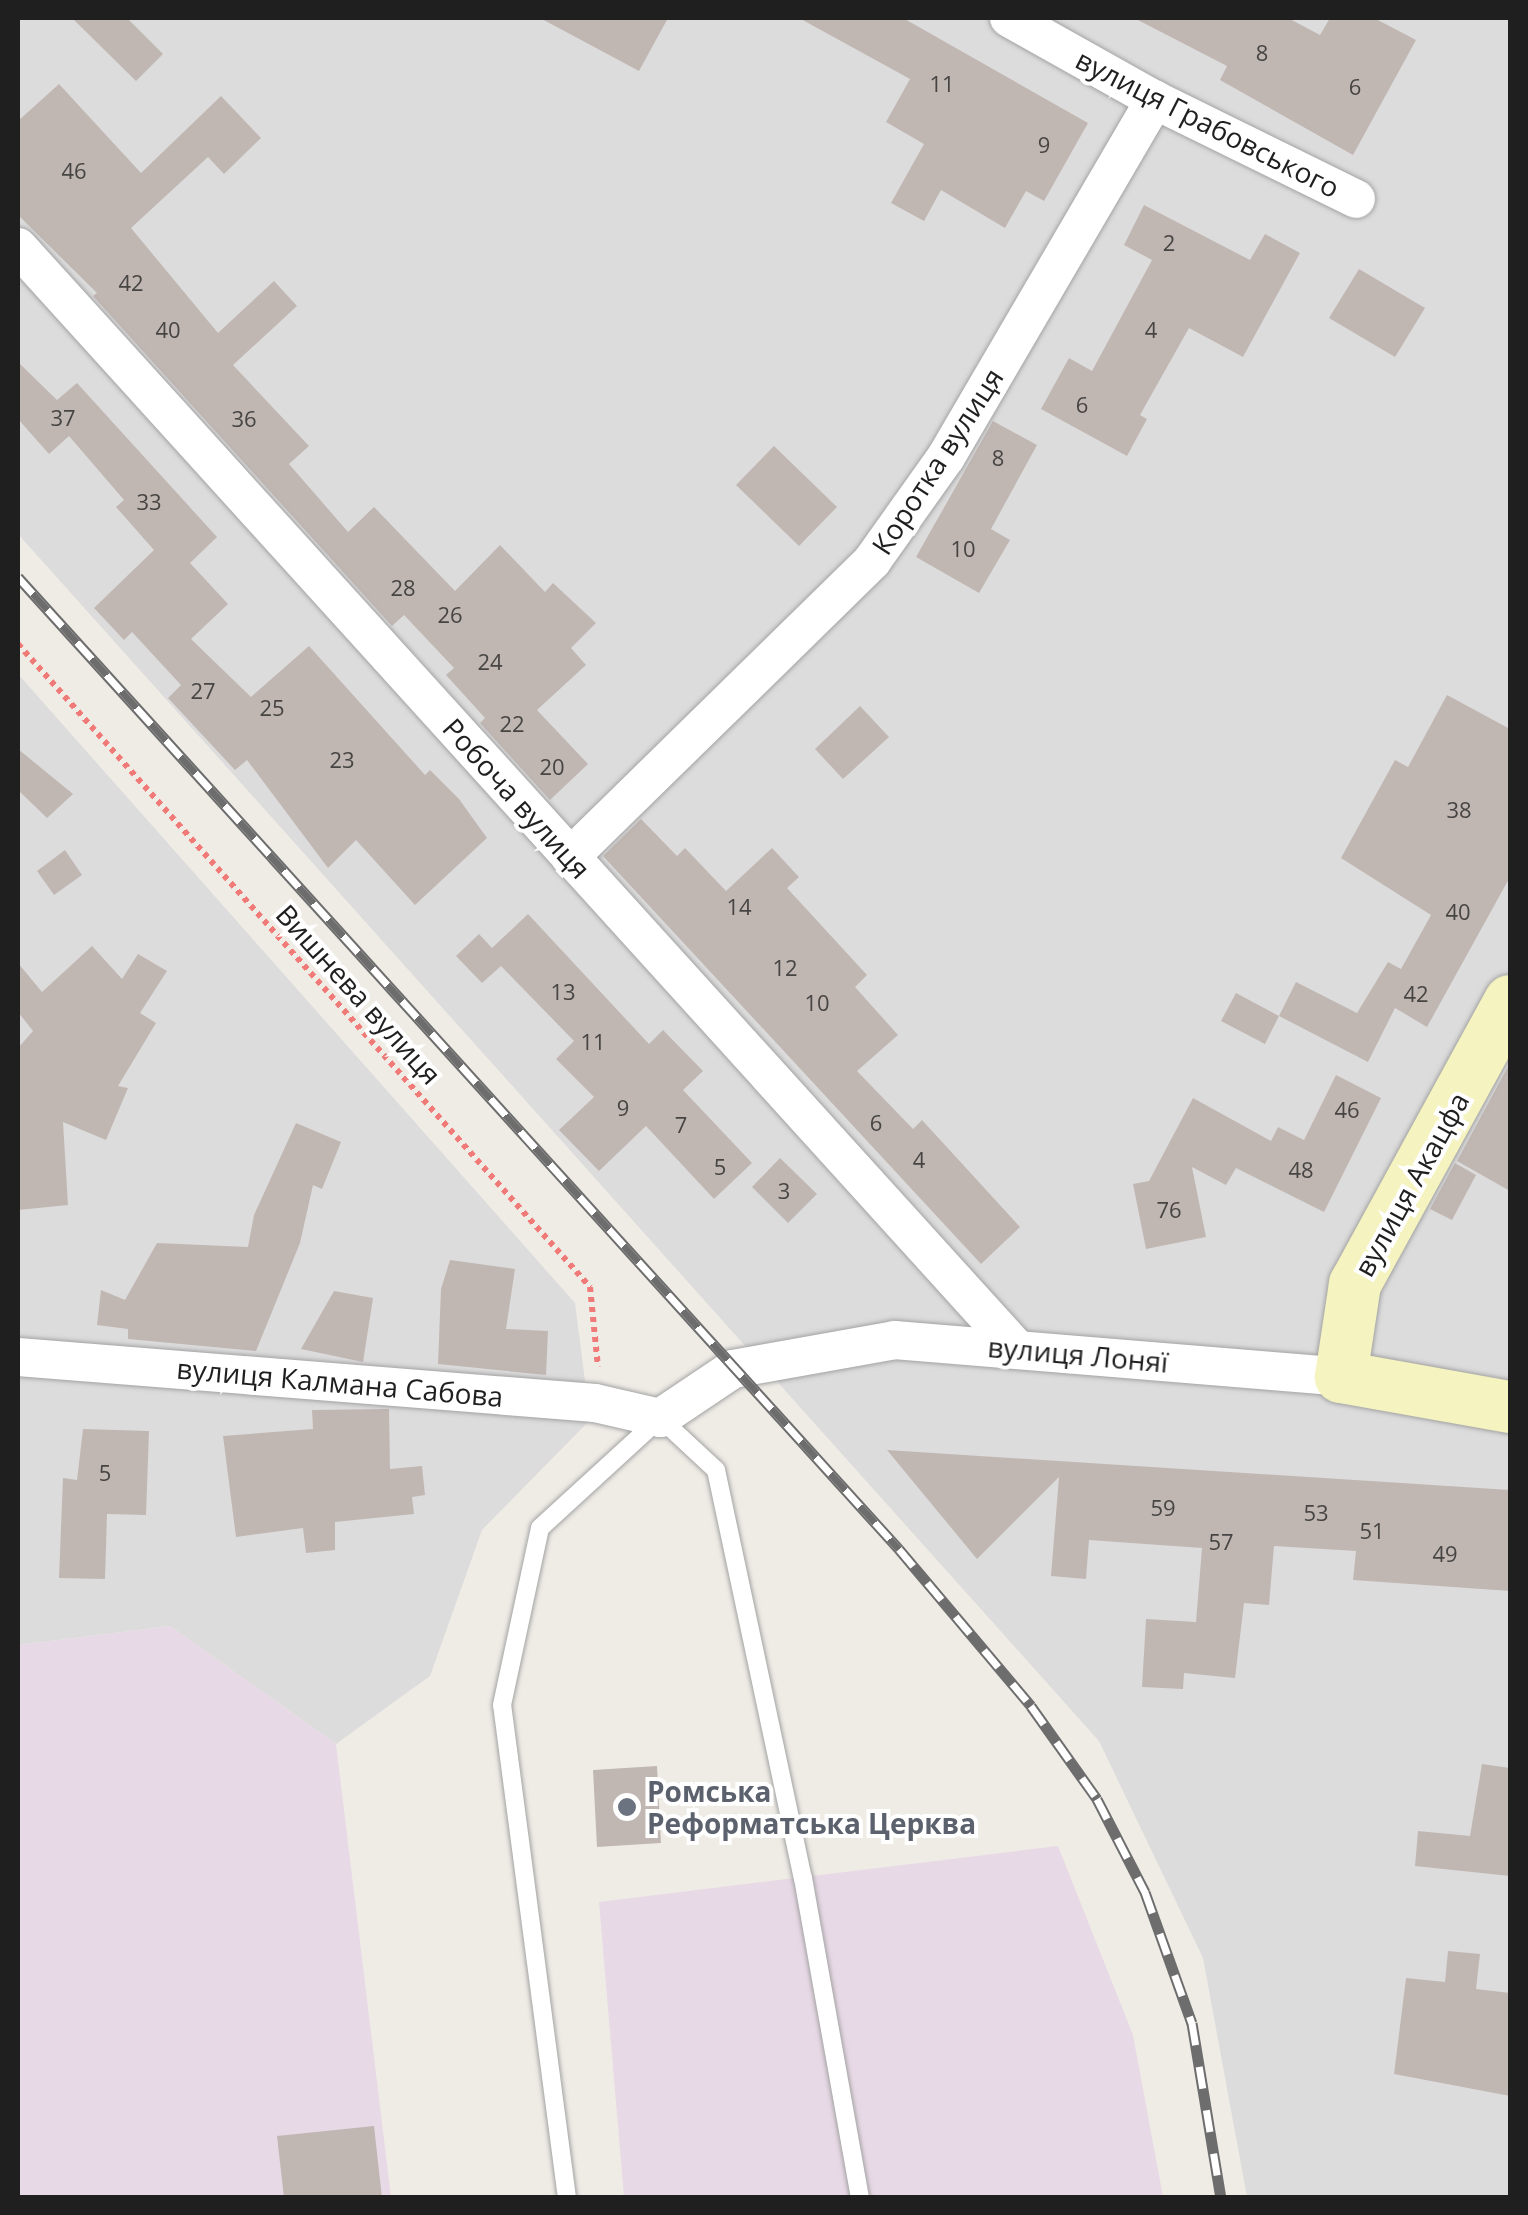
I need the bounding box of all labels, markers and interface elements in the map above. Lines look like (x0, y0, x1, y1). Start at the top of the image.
house number: 8 (1256, 40, 1268, 66)
street label: вулиця Грабовського (1071, 42, 1345, 204)
house number: 11 (929, 71, 955, 97)
house number: 6 (1349, 74, 1361, 100)
house number: 9 (1038, 132, 1050, 158)
house number: 46 (61, 158, 87, 184)
house number: 2 (1163, 230, 1175, 256)
house number: 42 (118, 270, 144, 296)
house number: 40 (155, 317, 181, 343)
house number: 4 (1145, 317, 1157, 343)
street label: Коротка вулиця (864, 362, 1010, 560)
house number: 6 (1076, 392, 1088, 418)
house number: 37 (50, 405, 76, 431)
house number: 36 (231, 406, 257, 432)
house number: 8 (992, 445, 1004, 471)
house number: 33 (136, 489, 162, 515)
house number: 10 (950, 536, 976, 562)
house number: 28 (390, 575, 416, 601)
house number: 26 (437, 602, 463, 628)
house number: 24 (477, 649, 503, 675)
house number: 27 (190, 678, 216, 704)
house number: 25 (259, 695, 285, 721)
street label: Робоча вулиця (436, 711, 598, 885)
house number: 22 (499, 711, 525, 737)
house number: 23 (329, 747, 355, 773)
house number: 20 (539, 754, 565, 780)
house number: 38 (1446, 797, 1472, 823)
house number: 14 (726, 894, 752, 920)
street label: Вишнева вулиця (270, 897, 448, 1091)
house number: 40 (1445, 899, 1471, 925)
house number: 12 (772, 955, 798, 981)
house number: 13 (550, 979, 576, 1005)
house number: 42 (1403, 981, 1429, 1007)
house number: 10 (804, 990, 830, 1016)
house number: 11 (580, 1029, 606, 1055)
street label: вулиця Акацфа (1347, 1086, 1475, 1282)
house number: 9 (617, 1095, 629, 1121)
house number: 46 (1334, 1097, 1360, 1123)
house number: 6 (870, 1110, 882, 1136)
house number: 7 (675, 1112, 687, 1138)
house number: 4 (913, 1147, 925, 1173)
house number: 5 (714, 1154, 726, 1180)
house number: 48 (1288, 1157, 1314, 1183)
house number: 3 (778, 1178, 790, 1204)
house number: 76 (1156, 1197, 1182, 1223)
street label: вулиця Лоняї (986, 1329, 1170, 1379)
street label: вулиця Калмана Сабова (175, 1351, 505, 1413)
house number: 5 (99, 1460, 111, 1486)
house number: 59 (1150, 1495, 1176, 1521)
house number: 53 (1303, 1500, 1329, 1526)
house number: 51 (1359, 1518, 1385, 1544)
house number: 57 (1208, 1529, 1234, 1555)
house number: 49 (1432, 1541, 1458, 1567)
place label: Ромська Реформатська Церква (647, 1774, 976, 1840)
marker: Ромська Реформатська Церква (616, 1796, 638, 1818)

